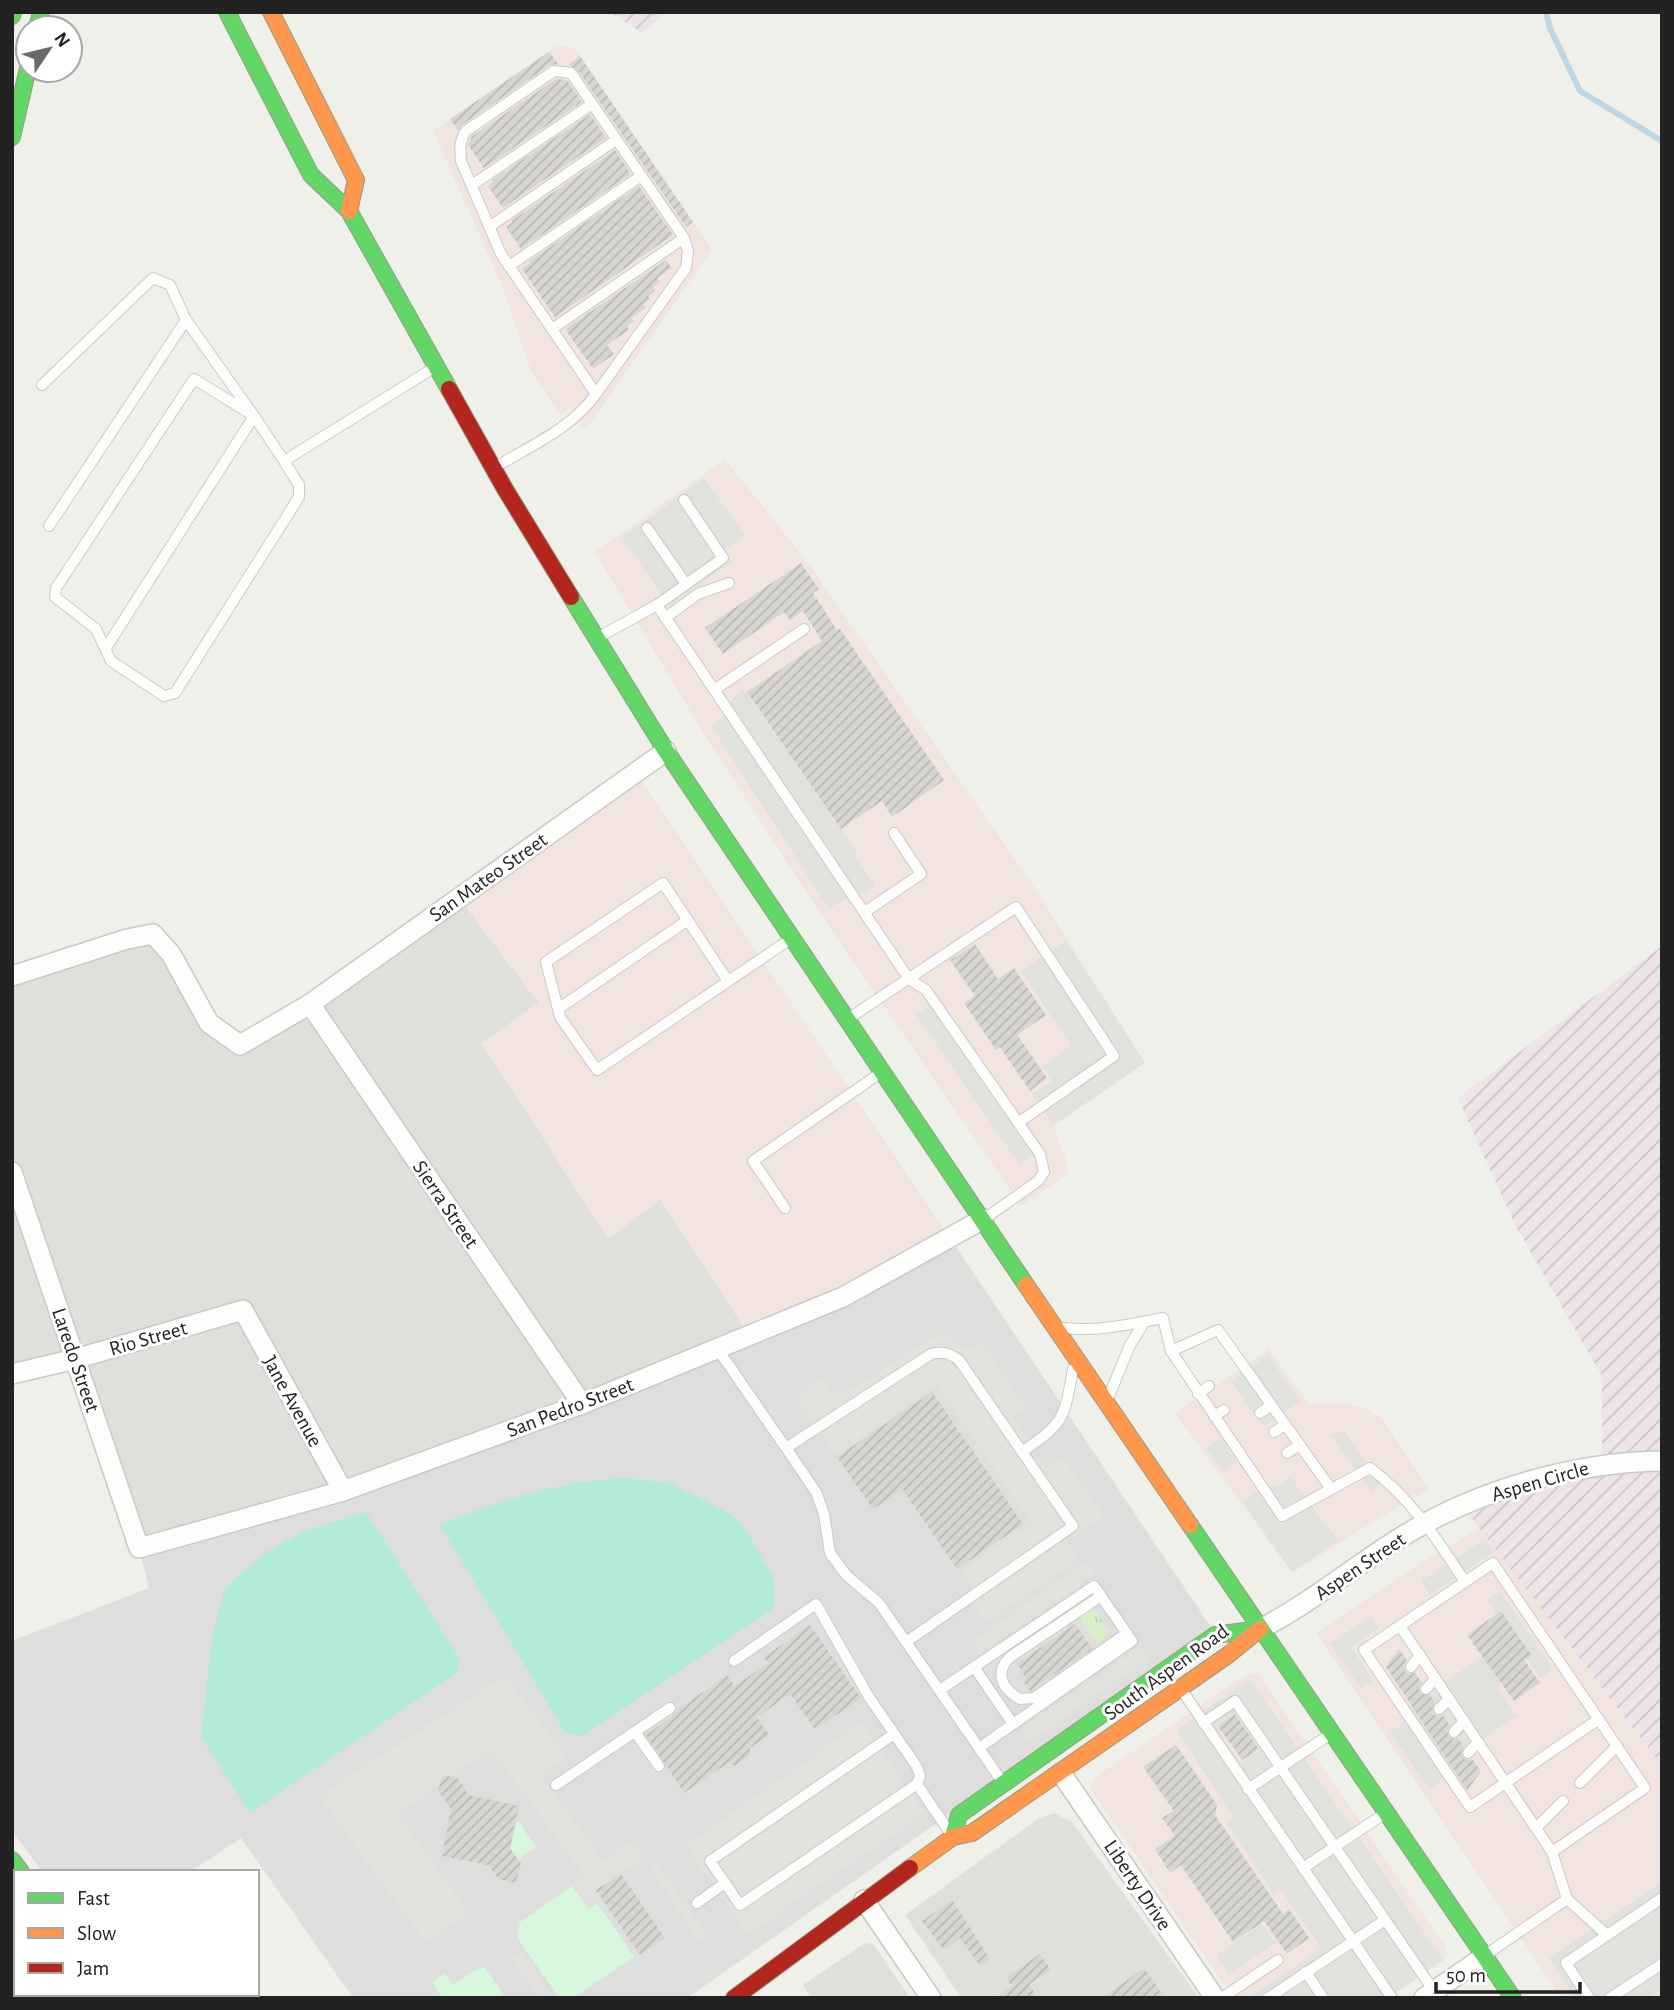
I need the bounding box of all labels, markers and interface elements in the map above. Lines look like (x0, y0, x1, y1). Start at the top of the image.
north arrow (14, 14, 84, 84)
text: N (50, 29, 73, 51)
street label: San Mateo Street (425, 829, 551, 926)
street label: Sierra Street (409, 1157, 483, 1252)
street label: Laredo Street (48, 1305, 103, 1415)
street label: Rio Street (107, 1317, 190, 1360)
street label: Jane Avenue (259, 1352, 326, 1450)
street label: San Pedro Street (504, 1374, 637, 1441)
street label: Aspen Circle (1489, 1458, 1591, 1505)
street label: Aspen Street (1311, 1528, 1410, 1604)
street label: South Aspen Road (1100, 1620, 1232, 1724)
street label: Liberty Drive (1100, 1836, 1175, 1934)
legend (14, 1870, 259, 1996)
text: Fast (77, 1888, 110, 1909)
text: Slow (77, 1923, 116, 1944)
scale bar (1436, 1951, 1580, 1995)
text: Jam (77, 1958, 109, 1979)
text: 50 m (1446, 1965, 1486, 1986)

